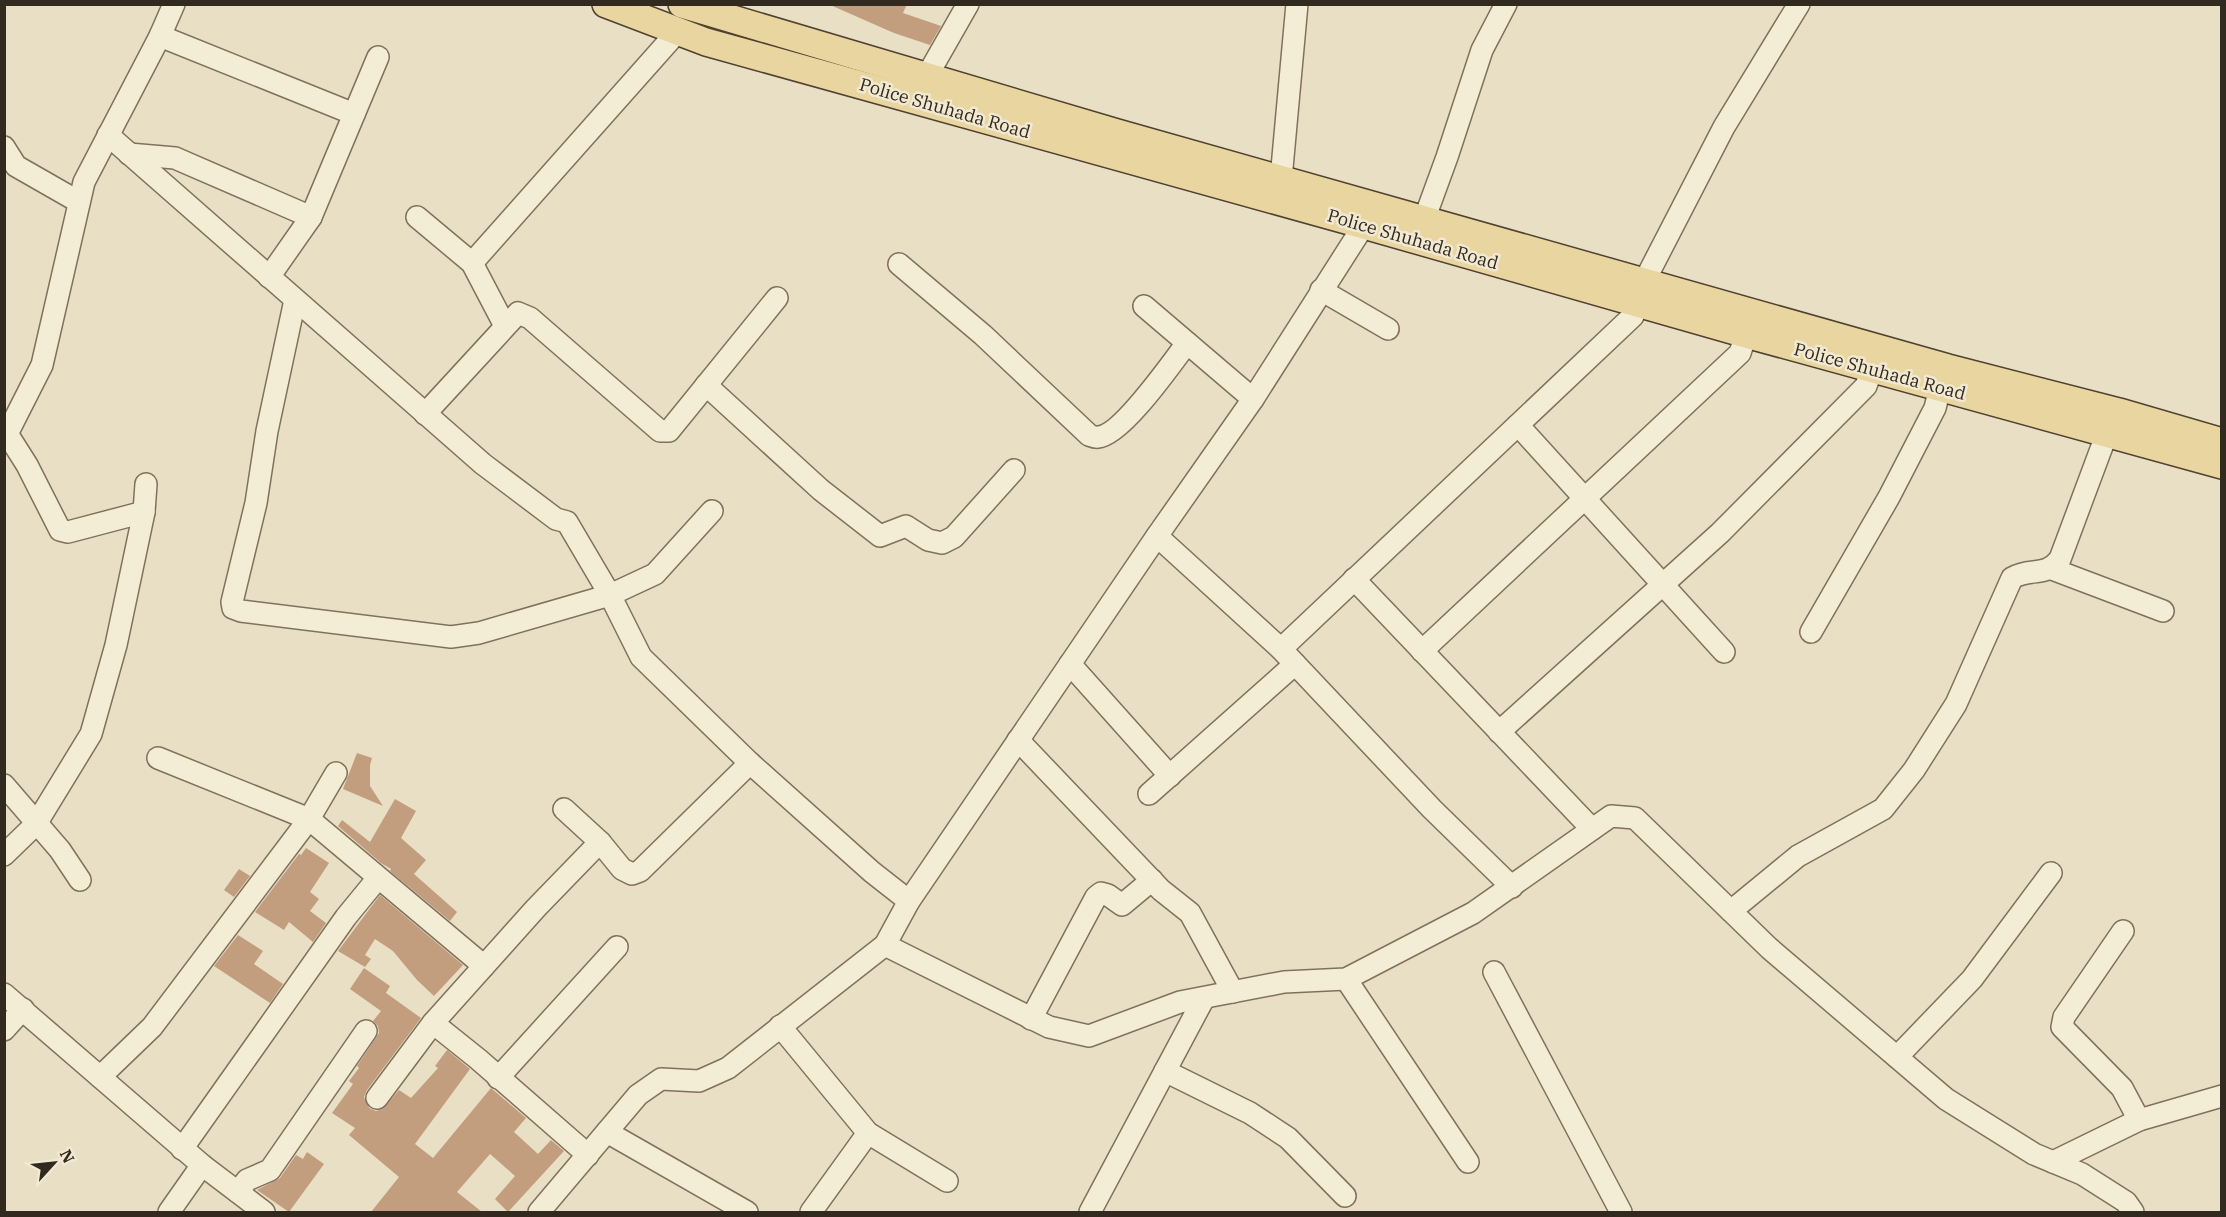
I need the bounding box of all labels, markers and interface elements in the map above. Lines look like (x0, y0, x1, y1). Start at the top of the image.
street label: Police Shuhada Road (857, 73, 1033, 143)
street label: Police Shuhada Road (1325, 204, 1501, 274)
street label: Police Shuhada Road (1792, 337, 1968, 405)
north arrow (24, 1133, 84, 1193)
text: N (56, 1146, 79, 1166)

